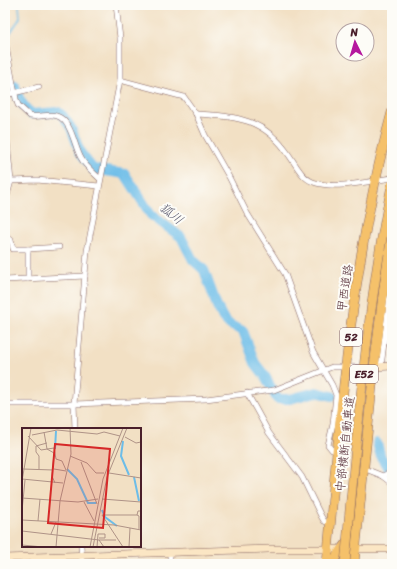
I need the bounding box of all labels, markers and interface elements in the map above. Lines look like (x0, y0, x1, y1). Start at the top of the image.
north arrow (335, 22, 375, 62)
text: N (349, 23, 359, 42)
water label: 狐川 (154, 196, 189, 231)
street label: 甲西道路 (331, 263, 359, 313)
road number: 52 (340, 328, 362, 346)
road number: E52 (350, 365, 378, 383)
street label: 中部横断自動車道 (329, 395, 361, 493)
inset map (22, 428, 141, 547)

